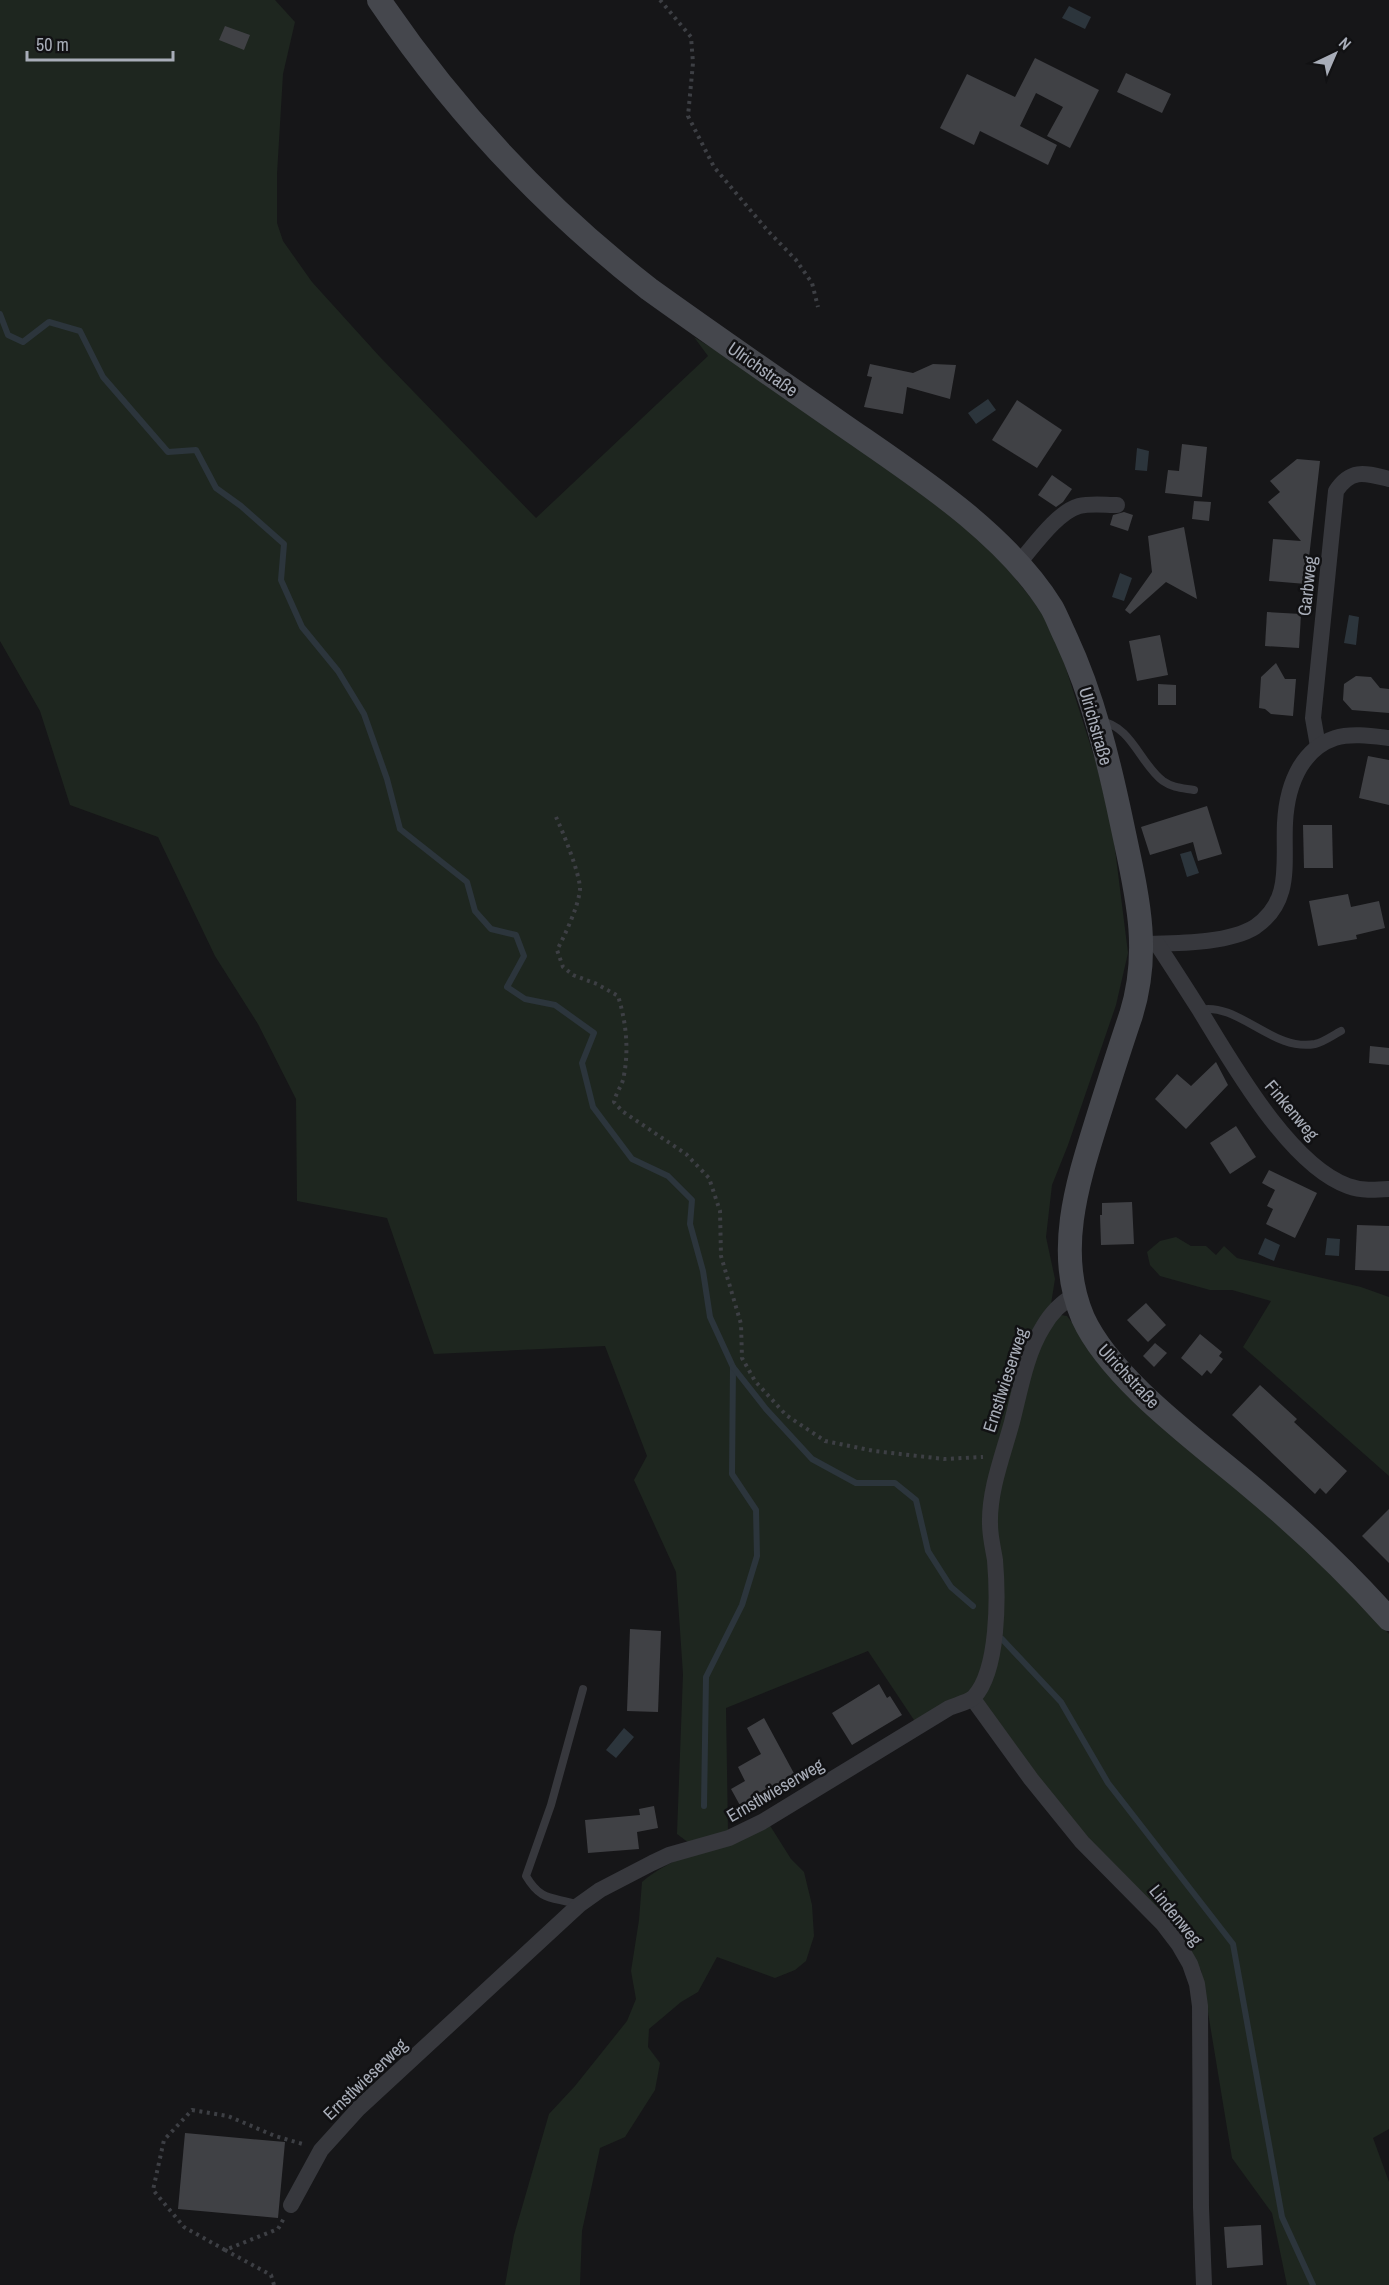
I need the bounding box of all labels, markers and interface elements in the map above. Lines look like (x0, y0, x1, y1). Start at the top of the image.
scale bar (27, 24, 172, 62)
north arrow (1305, 24, 1365, 84)
text: 50 m (36, 32, 69, 57)
text: N (1334, 32, 1356, 54)
street label: Ulrichstraße (723, 336, 803, 402)
street label: Garbweg (1291, 554, 1323, 617)
street label: Ulrichstraße (1073, 684, 1119, 768)
street label: Finkenweg (1259, 1074, 1325, 1146)
street label: Ernstlwieserweg (976, 1324, 1034, 1435)
street label: Ulrichstraße (1092, 1338, 1166, 1414)
street label: Ernstlwieserweg (722, 1752, 829, 1828)
street label: Lindenweg (1144, 1879, 1209, 1952)
street label: Ernstlwieserweg (317, 2032, 413, 2126)

